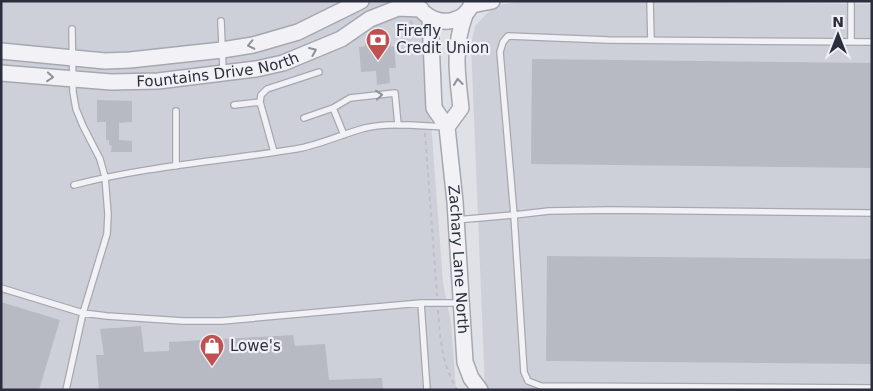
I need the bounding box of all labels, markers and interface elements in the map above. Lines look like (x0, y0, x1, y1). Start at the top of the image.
north arrow (813, 10, 863, 60)
text: N (832, 14, 844, 30)
place label: Firefly Credit Union (396, 22, 489, 57)
bank icon: Firefly Credit Union (365, 27, 391, 61)
one-way arrow (247, 39, 256, 50)
one-way arrow (308, 46, 317, 57)
street label: Fountains Drive North (136, 48, 302, 90)
one-way arrow (46, 71, 54, 82)
one-way arrow (453, 78, 464, 86)
one-way arrow (375, 90, 383, 101)
street label: Zachary Lane North (444, 184, 472, 334)
shop icon: Lowe's (199, 333, 225, 367)
place label: Lowe's (230, 337, 281, 355)

